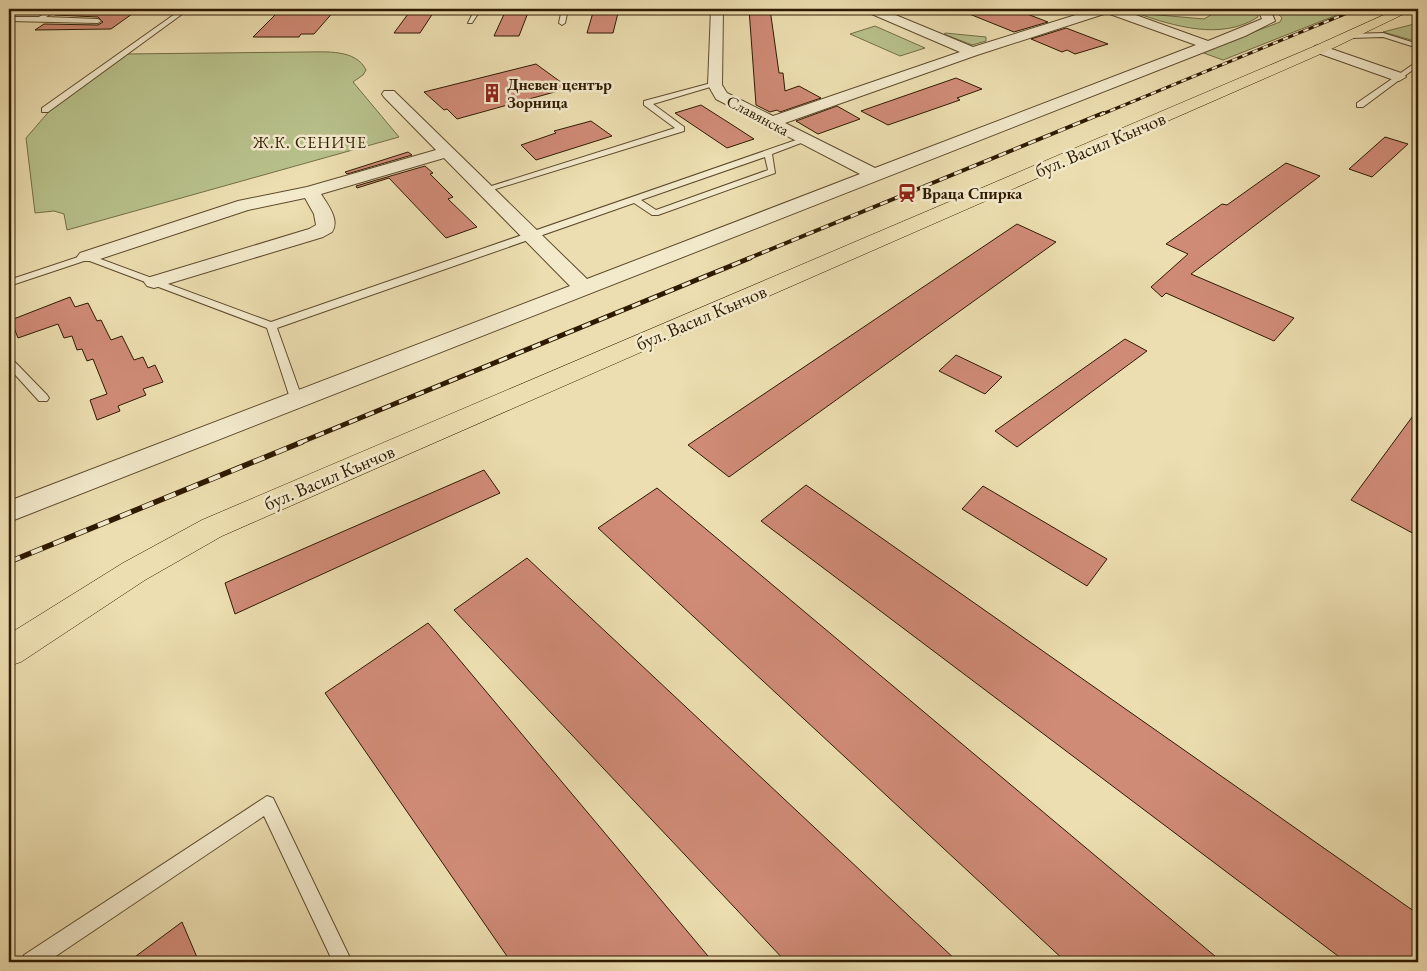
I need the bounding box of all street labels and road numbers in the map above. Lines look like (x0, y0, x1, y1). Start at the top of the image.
street label: Славянска (723, 90, 793, 141)
street label: бул. Васил Кънчов (1031, 106, 1169, 183)
street label: бул. Васил Кънчов (632, 279, 770, 356)
street label: бул. Васил Кънчов (260, 439, 398, 516)

